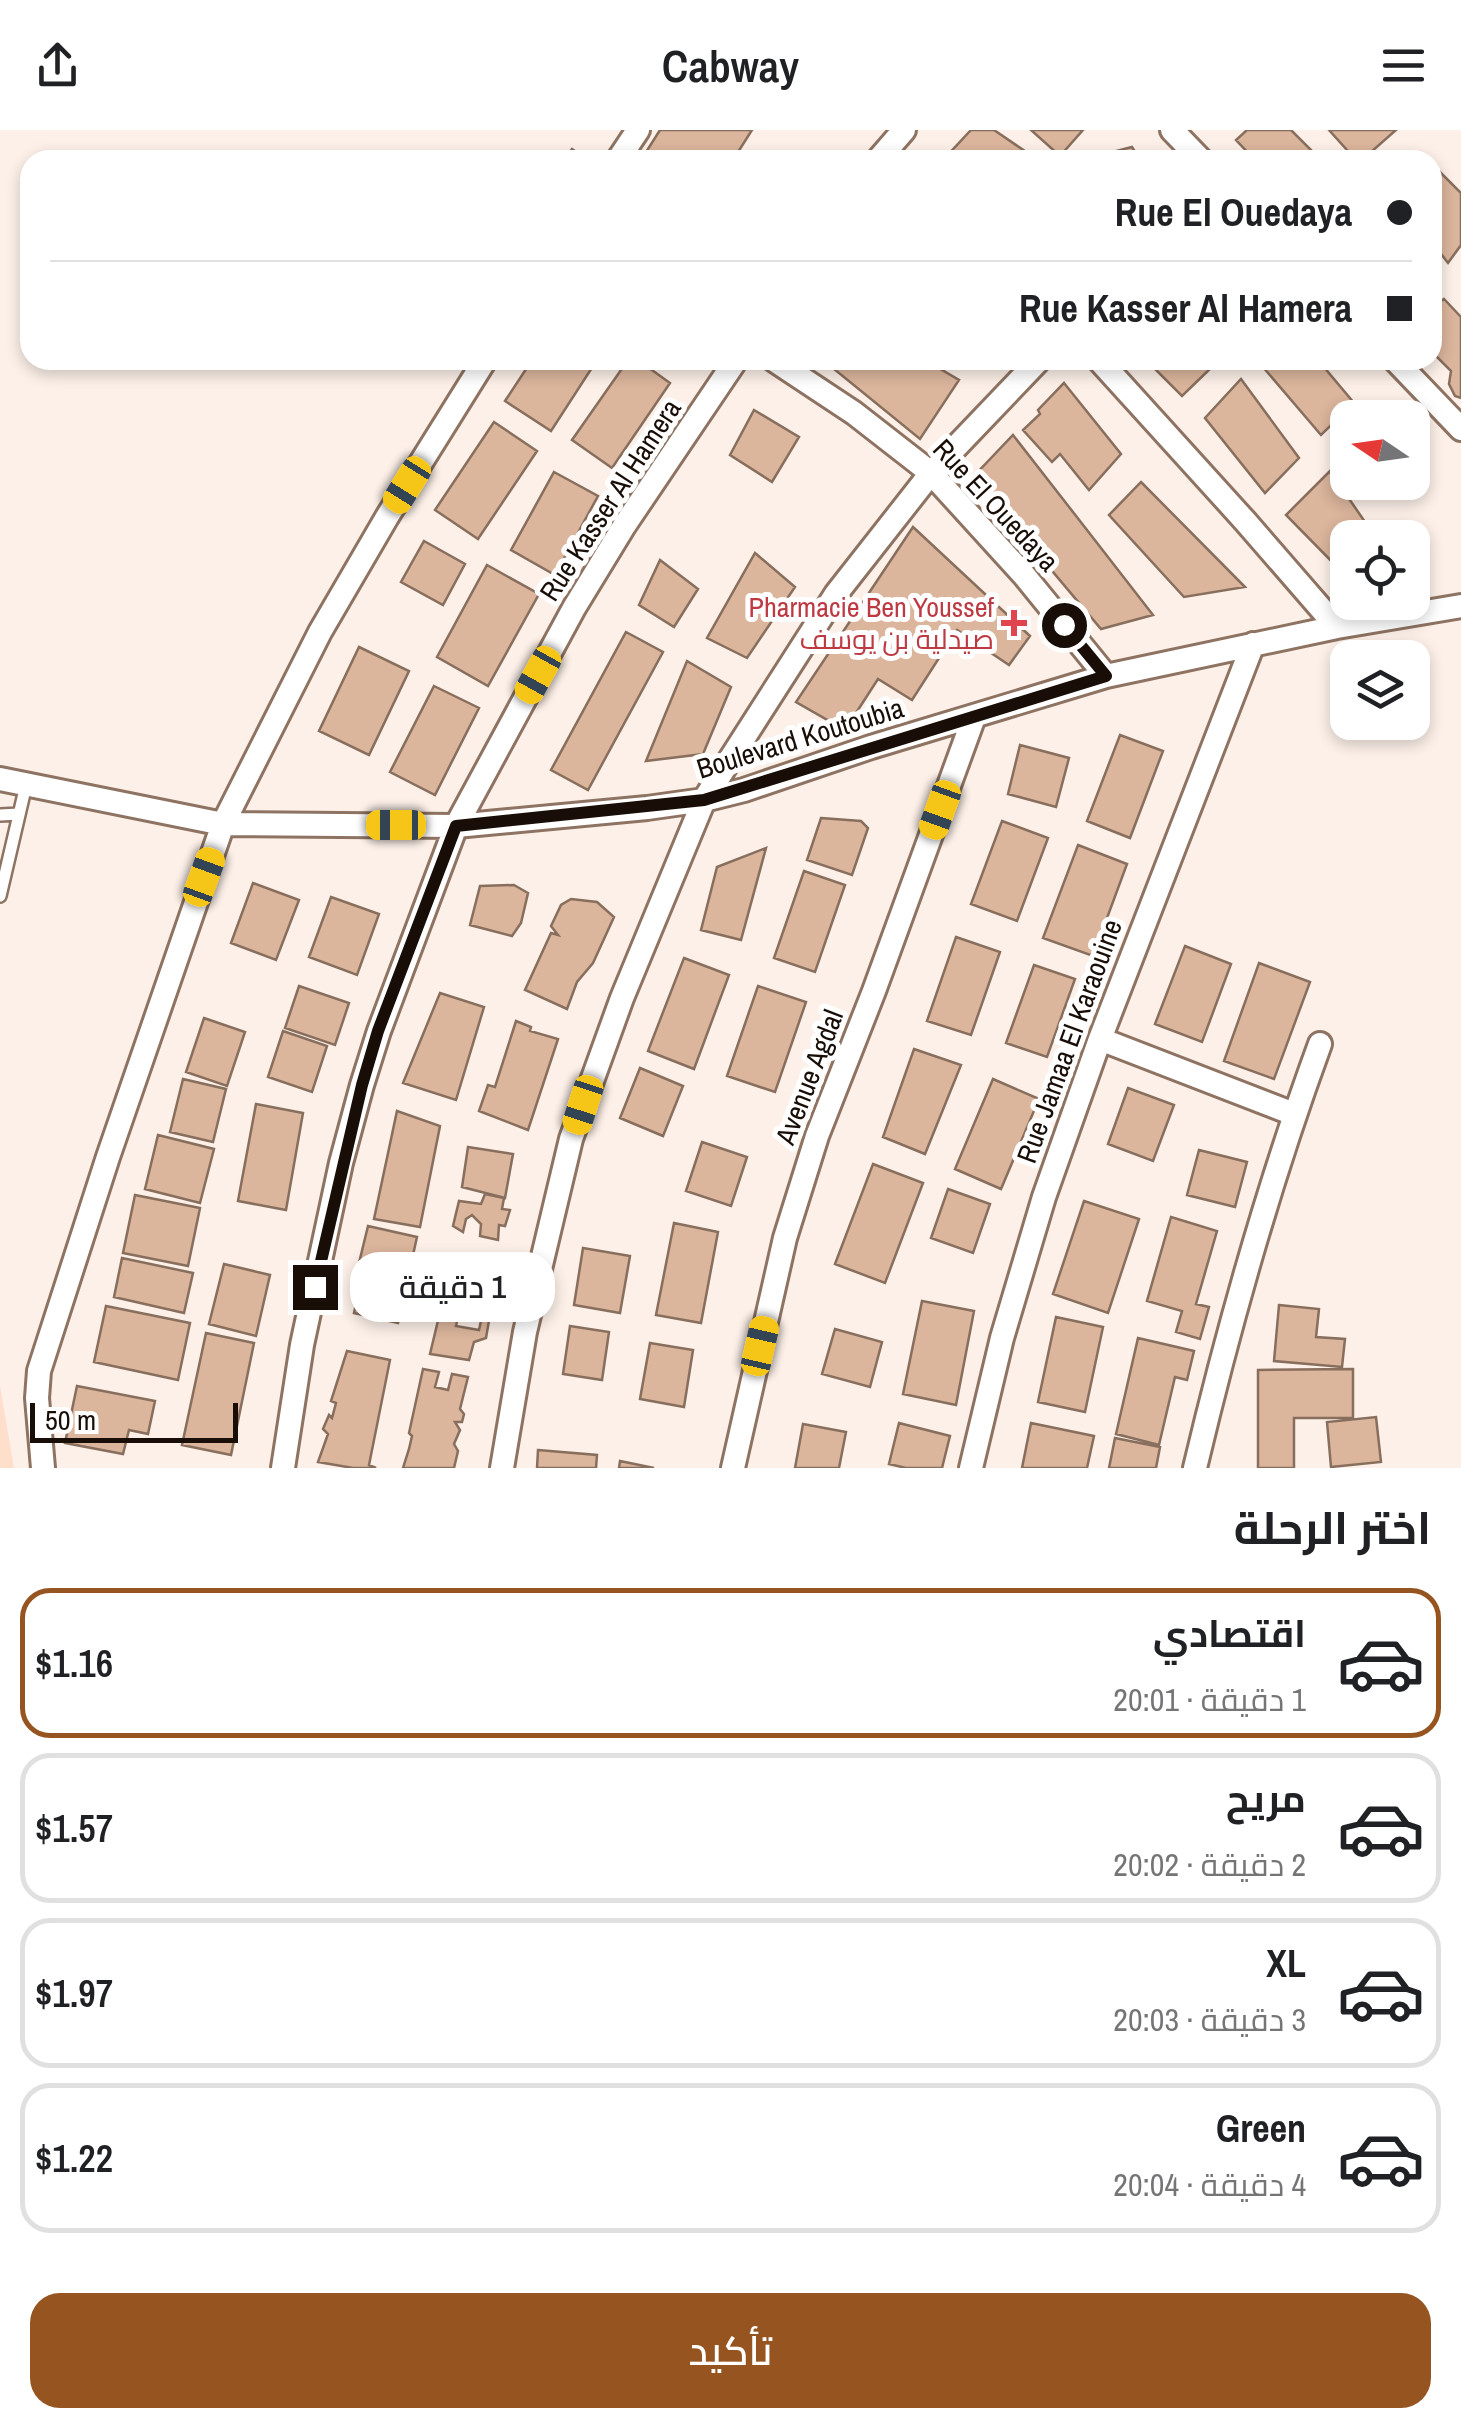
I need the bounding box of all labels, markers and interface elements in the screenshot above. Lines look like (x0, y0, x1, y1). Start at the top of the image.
text: Cabway (662, 35, 799, 96)
icon: share (30, 38, 85, 93)
icon: menu (1376, 38, 1431, 93)
text: Rue El Ouedaya (1115, 187, 1352, 238)
text: Rue Kasser Al Hamera (1019, 283, 1352, 334)
street label: Rue Kasser Al Hamera (530, 392, 690, 608)
north arrow (1330, 400, 1430, 500)
map controls (1330, 400, 1430, 740)
street label: Rue El Ouedaya (925, 430, 1068, 580)
car (378, 452, 436, 518)
button: locate (1330, 520, 1430, 620)
place label: Pharmacie Ben Youssef صيدلية بن يوسف (749, 588, 995, 658)
route start (1042, 603, 1087, 648)
marker: Pharmacie Ben Youssef صيدلية بن يوسف (1003, 612, 1025, 634)
button: layers (1330, 640, 1430, 740)
car (510, 641, 566, 709)
street label: Boulevard Koutoubia (692, 688, 908, 788)
car (916, 777, 964, 843)
car (366, 810, 426, 840)
car (180, 844, 228, 910)
street label: Rue Jamaa El Karaouine (1007, 914, 1131, 1168)
street label: Avenue Agdal (766, 1004, 852, 1151)
car (559, 1072, 607, 1138)
callout: 1 دقيقة (350, 1252, 555, 1322)
route end (293, 1265, 338, 1310)
text: 1 دقيقة (399, 1265, 506, 1308)
car (739, 1313, 781, 1379)
scale bar (30, 1398, 238, 1442)
text: 50 m (45, 1401, 96, 1439)
text: اختر الرحلة (1234, 1497, 1431, 1558)
text: اقتصادي (1153, 1608, 1306, 1659)
icon: car (1336, 1618, 1426, 1708)
text: $1.16 (35, 1638, 113, 1689)
text: 1 دقيقة · 20:01 (1113, 1678, 1306, 1721)
text: مريح (1226, 1773, 1306, 1824)
icon: car (1336, 1783, 1426, 1873)
text: $1.57 (35, 1803, 113, 1854)
text: 2 دقيقة · 20:02 (1113, 1843, 1306, 1886)
text: XL (1266, 1938, 1306, 1989)
icon: car (1336, 1948, 1426, 2038)
text: $1.97 (35, 1968, 113, 2019)
text: 3 دقيقة · 20:03 (1113, 1998, 1306, 2041)
text: Green (1216, 2103, 1306, 2154)
icon: car (1336, 2113, 1426, 2203)
text: $1.22 (35, 2133, 113, 2184)
text: 4 دقيقة · 20:04 (1113, 2163, 1306, 2206)
button: تأكيد (30, 2293, 1431, 2408)

